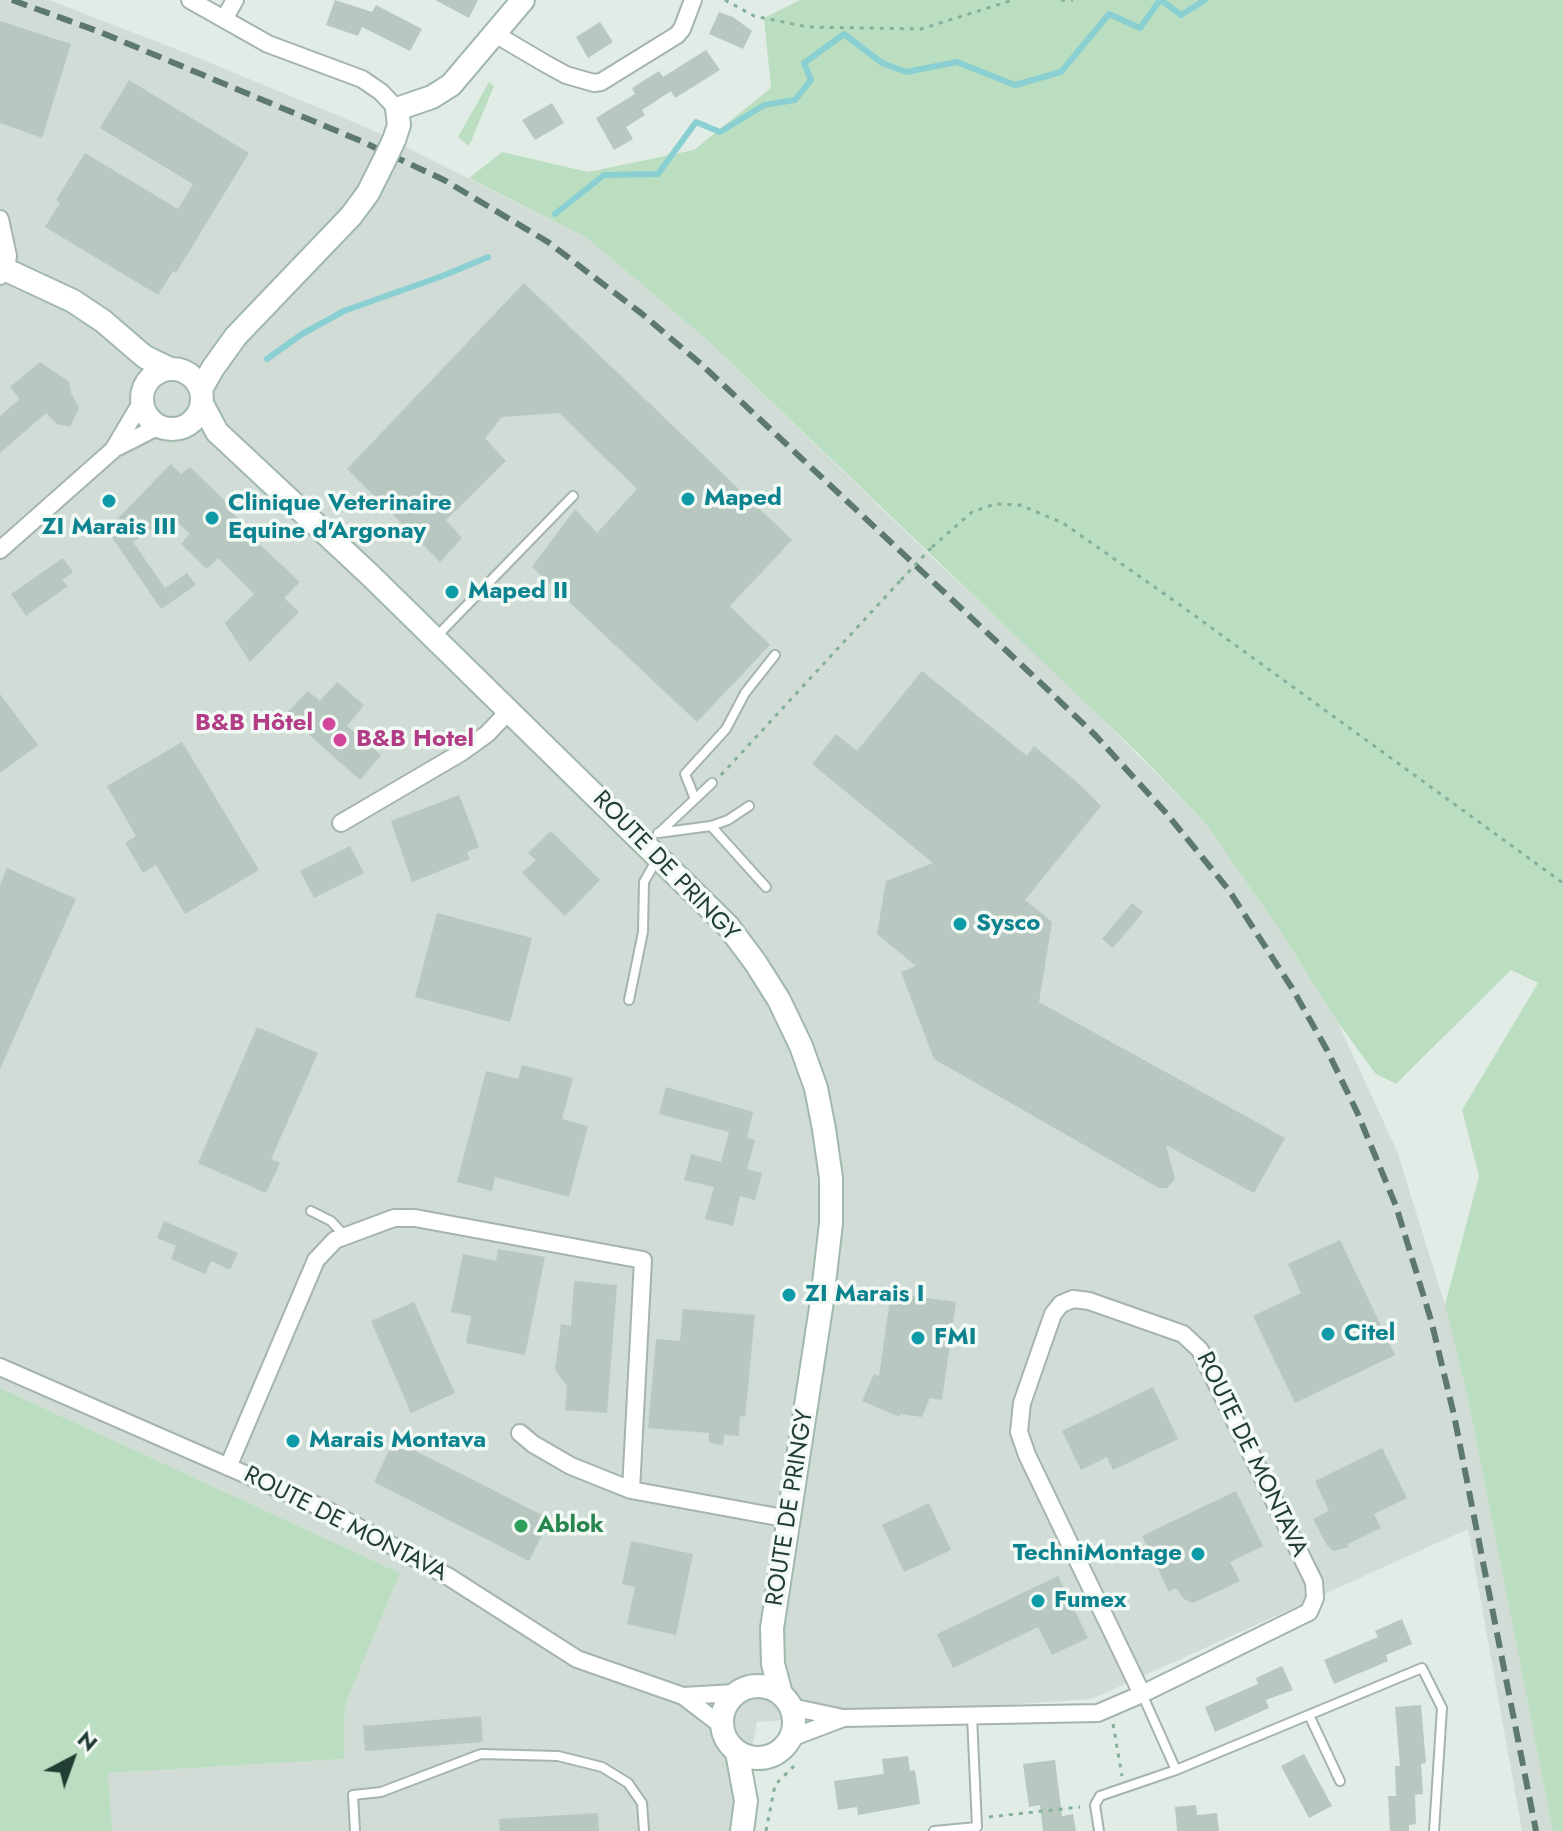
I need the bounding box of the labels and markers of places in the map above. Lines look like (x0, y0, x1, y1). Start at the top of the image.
place label: Maped (704, 485, 782, 513)
place label: Clinique Veterinaire Equine d'Argonay (228, 490, 452, 546)
marker: Maped (679, 490, 697, 508)
marker: ZI Marais III (100, 492, 118, 510)
marker: Clinique Veterinaire Equine d'Argonay (203, 509, 221, 527)
place label: ZI Marais III (42, 514, 176, 542)
place label: Maped II (468, 578, 568, 606)
marker: Maped II (443, 583, 461, 601)
place label: B&B Hôtel (195, 710, 313, 738)
marker: B&B Hôtel (320, 715, 338, 733)
place label: B&B Hotel (356, 726, 474, 754)
marker: B&B Hotel (331, 731, 349, 749)
place label: Sysco (976, 910, 1040, 938)
marker: Sysco (951, 915, 969, 933)
place label: ZI Marais I (805, 1281, 924, 1309)
marker: ZI Marais I (780, 1286, 798, 1304)
place label: Citel (1344, 1320, 1395, 1348)
place label: FMI (934, 1324, 976, 1352)
marker: Citel (1319, 1325, 1337, 1343)
marker: FMI (909, 1329, 927, 1347)
place label: Marais Montava (309, 1427, 486, 1455)
marker: Marais Montava (284, 1432, 302, 1450)
place label: Ablok (537, 1512, 604, 1540)
marker: Ablok (512, 1517, 530, 1535)
place label: TechniMontage (1013, 1540, 1182, 1568)
marker: TechniMontage (1189, 1545, 1207, 1563)
place label: Fumex (1054, 1587, 1126, 1615)
marker: Fumex (1029, 1592, 1047, 1610)

